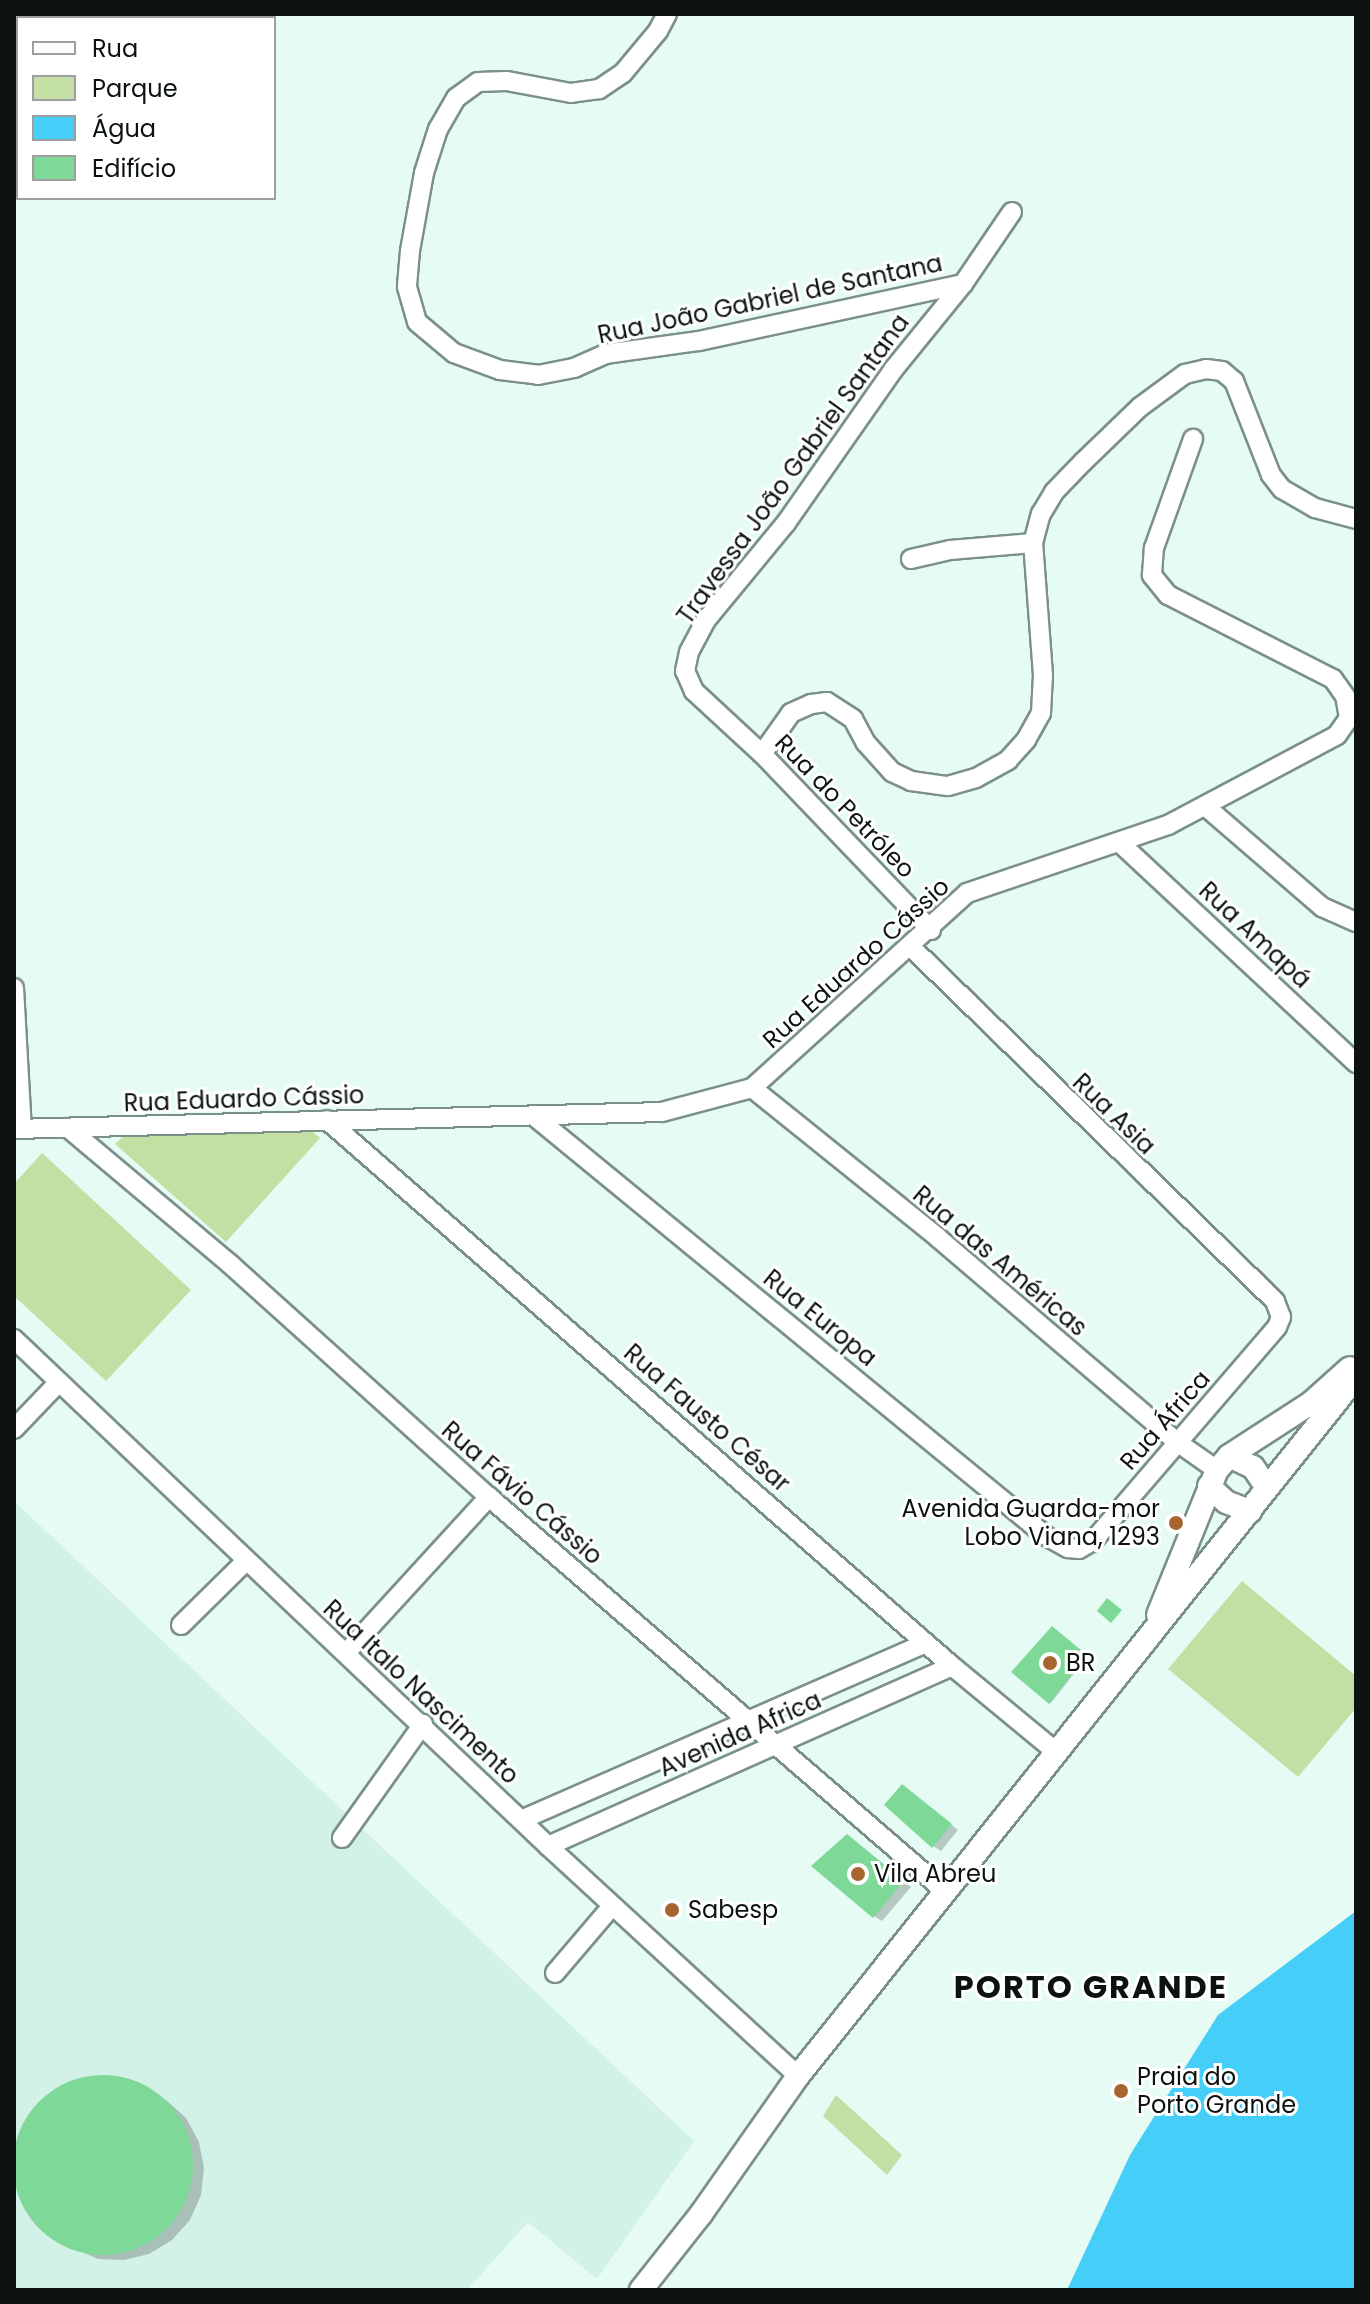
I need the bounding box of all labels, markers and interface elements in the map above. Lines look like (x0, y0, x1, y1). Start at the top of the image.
legend (16, 16, 276, 200)
text: Rua (92, 32, 138, 65)
text: Parque (92, 72, 178, 105)
text: Água (92, 112, 156, 145)
text: Edifício (92, 152, 176, 185)
street label: Rua João Gabriel de Santana (595, 248, 945, 350)
street label: Travessa João Gabriel Santana (671, 309, 915, 629)
street label: Rua do Petróleo (769, 728, 921, 884)
street label: Rua Eduardo Cássio (757, 872, 955, 1054)
street label: Rua Amapá (1193, 876, 1317, 994)
street label: Rua Asia (1067, 1068, 1161, 1160)
street label: Rua Eduardo Cássio (123, 1080, 365, 1118)
street label: Rua das Américas (907, 1180, 1093, 1342)
street label: Rua Europa (758, 1264, 882, 1372)
street label: Rua Fausto César (618, 1338, 796, 1498)
street label: Rua África (1114, 1364, 1216, 1476)
street label: Rua Fávio Cássio (436, 1416, 608, 1570)
place label: Avenida Guarda-mor Lobo Viana, 1293 (901, 1495, 1160, 1551)
marker: Avenida Guarda-mor Lobo Viana, 1293 (1167, 1514, 1185, 1532)
street label: Rua Italo Nascimento (317, 1594, 525, 1790)
place label: BR (1066, 1649, 1095, 1677)
marker: BR (1041, 1654, 1059, 1672)
street label: Avenida Africa (655, 1685, 825, 1783)
place label: Vila Abreu (874, 1860, 996, 1888)
marker: Vila Abreu (849, 1865, 867, 1883)
place label: Sabesp (688, 1896, 778, 1924)
marker: Sabesp (663, 1901, 681, 1919)
district label: PORTO GRANDE (954, 1968, 1228, 2006)
place label: Praia do Porto Grande (1137, 2063, 1296, 2119)
marker: Praia do Porto Grande (1112, 2082, 1130, 2100)

